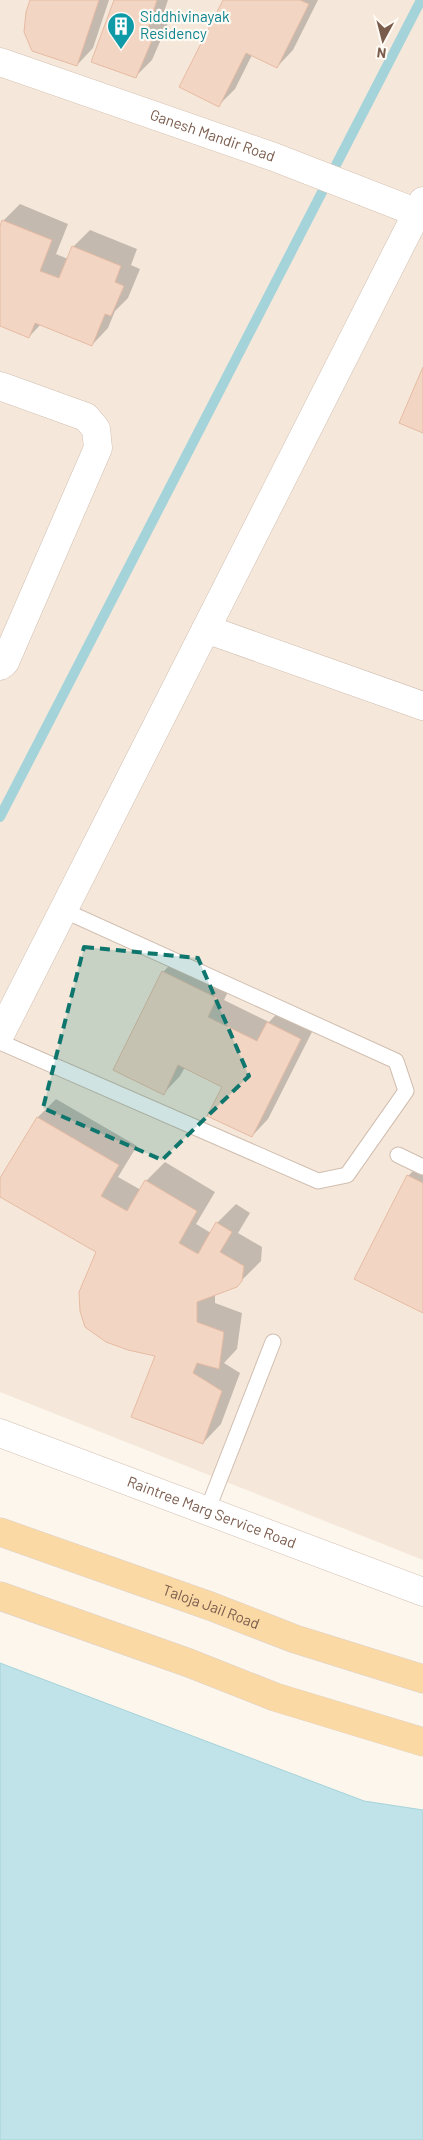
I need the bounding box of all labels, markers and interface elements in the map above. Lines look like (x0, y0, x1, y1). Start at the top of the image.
place label: Siddhivinayak Residency (140, 7, 230, 42)
building icon: Siddhivinayak Residency (106, 11, 136, 50)
north arrow (358, 15, 408, 65)
text: N (376, 44, 387, 62)
street label: Ganesh Mandir Road (148, 105, 278, 165)
street label: Raintree Marg Service Road (125, 1472, 299, 1551)
street label: Taloja Jail Road (161, 1580, 262, 1632)

